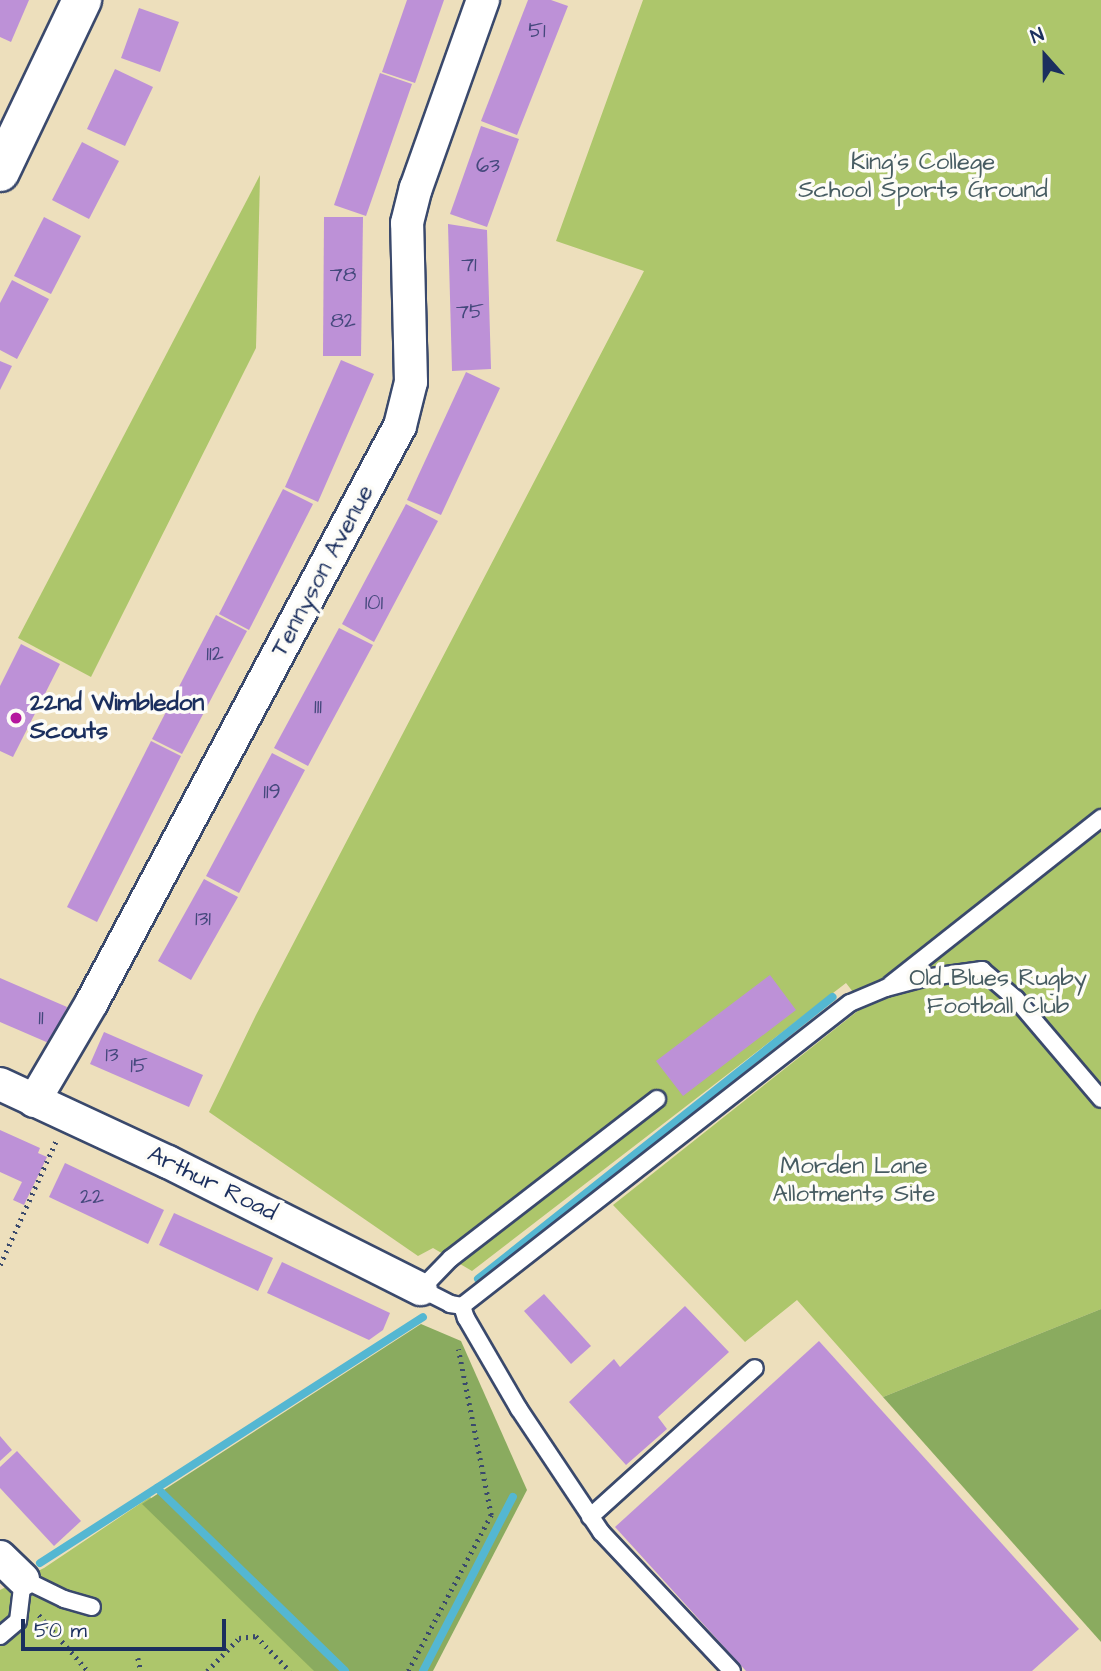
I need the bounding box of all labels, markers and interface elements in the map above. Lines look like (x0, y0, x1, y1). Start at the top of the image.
house number: 51 (528, 18, 546, 44)
north arrow (1010, 21, 1080, 91)
text: N (1027, 21, 1048, 51)
park label: King's College School Sports Ground (798, 149, 1048, 205)
house number: 63 (476, 153, 500, 179)
house number: 71 (461, 252, 477, 278)
house number: 78 (330, 262, 356, 288)
house number: 75 (456, 299, 484, 325)
house number: 82 (330, 308, 356, 334)
street label: Tennyson Avenue (266, 480, 380, 662)
house number: 101 (365, 590, 383, 616)
house number: 112 (206, 641, 224, 667)
place label: 22nd Wimbledon Scouts (30, 690, 204, 746)
house number: 111 (314, 694, 322, 720)
marker: 22nd Wimbledon Scouts (8, 710, 24, 726)
house number: 119 (263, 779, 281, 805)
house number: 131 (195, 906, 211, 932)
park label: Old Blues Rugby Football Club (909, 965, 1087, 1021)
house number: 11 (38, 1005, 44, 1031)
house number: 13 (105, 1042, 119, 1068)
house number: 15 (130, 1053, 148, 1079)
street label: Arthur Road (143, 1140, 281, 1228)
park label: Morden Lane Allotments Site (773, 1153, 935, 1209)
house number: 22 (80, 1184, 104, 1210)
scale bar (24, 1604, 229, 1648)
text: 50 m (34, 1616, 87, 1645)

